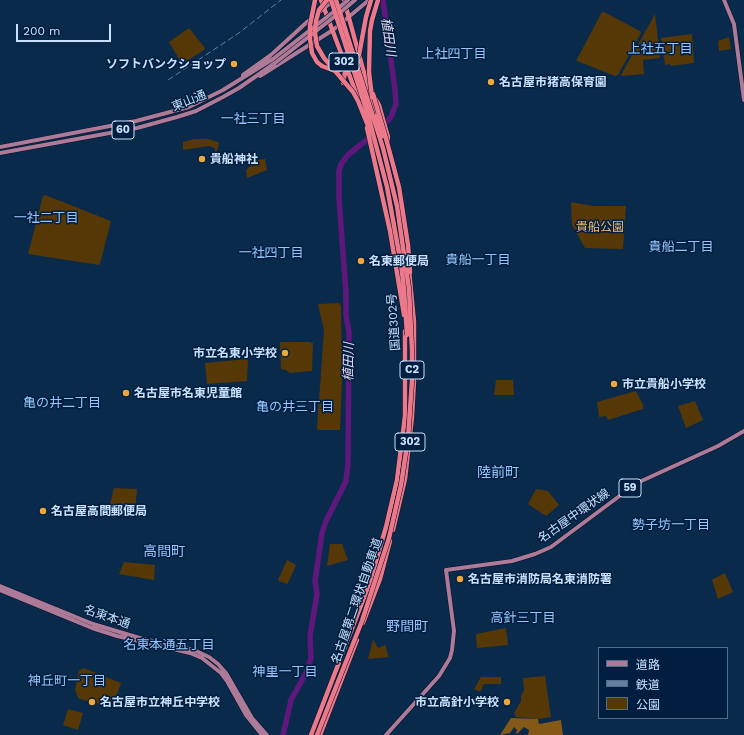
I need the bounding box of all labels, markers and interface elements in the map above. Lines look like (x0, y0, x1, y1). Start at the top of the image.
scale bar (18, 16, 113, 42)
water label: 植田川 (378, 17, 398, 57)
text: 200 m (23, 24, 60, 38)
district label: 上社五丁目 (628, 41, 692, 57)
district label: 上社四丁目 (422, 46, 486, 62)
road number: 302 (329, 53, 359, 71)
place label: ソフトバンクショップ (106, 57, 226, 71)
marker: ソフトバンクショップ (229, 59, 239, 69)
place label: 名古屋市猪高保育園 (499, 75, 607, 89)
marker: 名古屋市猪高保育園 (486, 77, 496, 87)
street label: 東山通 (170, 88, 208, 114)
district label: 一社三丁目 (221, 111, 285, 127)
road number: 60 (112, 121, 134, 139)
place label: 貴船神社 (210, 152, 258, 166)
marker: 貴船神社 (197, 154, 207, 164)
district label: 一社二丁目 (14, 210, 78, 226)
park label: 貴船公園 (576, 220, 624, 234)
district label: 貴船二丁目 (649, 239, 713, 255)
district label: 一社四丁目 (239, 245, 303, 261)
district label: 貴船一丁目 (446, 252, 510, 268)
place label: 名東郵便局 (369, 254, 429, 268)
marker: 名東郵便局 (356, 256, 366, 266)
street label: 国道302号 (385, 293, 403, 351)
water label: 植田川 (341, 342, 357, 382)
place label: 市立名東小学校 (193, 346, 277, 360)
marker: 市立名東小学校 (280, 348, 290, 358)
road number: C2 (400, 361, 424, 379)
place label: 市立貴船小学校 (622, 377, 706, 391)
marker: 市立貴船小学校 (609, 379, 619, 389)
place label: 名古屋市名東児童館 (134, 386, 242, 400)
marker: 名古屋市名東児童館 (121, 388, 131, 398)
district label: 亀の井二丁目 (23, 395, 101, 411)
district label: 亀の井三丁目 (256, 399, 334, 415)
road number: 302 (395, 433, 425, 451)
district label: 陸前町 (477, 465, 519, 481)
road number: 59 (619, 479, 641, 497)
street label: 名古屋中環状線 (535, 486, 613, 546)
place label: 名古屋高間郵便局 (51, 504, 147, 518)
marker: 名古屋高間郵便局 (38, 506, 48, 516)
district label: 勢子坊一丁目 (632, 517, 710, 533)
street label: 名古屋第二環状自動車道 (329, 536, 385, 666)
district label: 高間町 (143, 544, 185, 560)
place label: 名古屋市消防局名東消防署 (468, 572, 612, 586)
marker: 名古屋市消防局名東消防署 (455, 574, 465, 584)
street label: 名東本通 (82, 602, 132, 632)
district label: 高針三丁目 (491, 610, 555, 626)
district label: 野間町 (386, 619, 428, 635)
district label: 名東本通五丁目 (124, 637, 214, 653)
legend (598, 647, 728, 719)
text: 道路 (636, 658, 660, 672)
district label: 神里一丁目 (253, 664, 317, 680)
district label: 神丘町一丁目 (28, 673, 106, 689)
text: 鉄道 (636, 678, 660, 692)
place label: 名古屋市立神丘中学校 (100, 695, 220, 709)
place label: 市立高針小学校 (415, 695, 499, 709)
marker: 名古屋市立神丘中学校 (87, 697, 97, 707)
marker: 市立高針小学校 (502, 697, 512, 707)
text: 公園 (636, 698, 660, 712)

